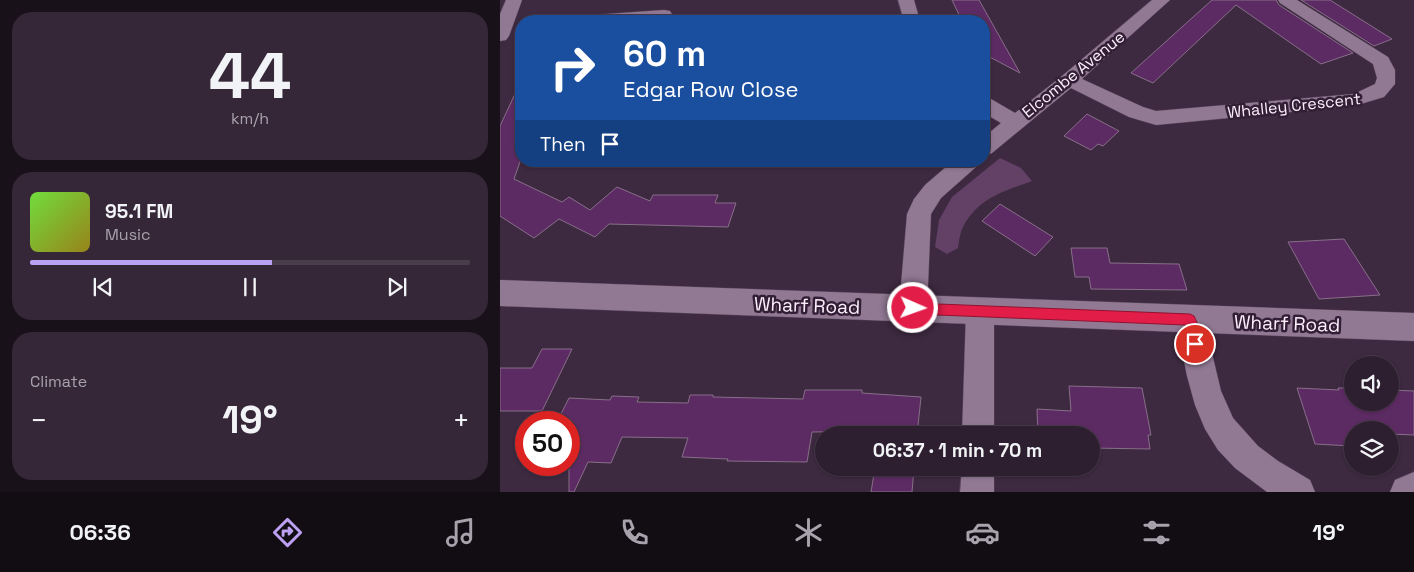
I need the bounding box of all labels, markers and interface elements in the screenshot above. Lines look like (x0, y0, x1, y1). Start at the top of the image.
street label: Elcombe Avenue (1018, 26, 1129, 122)
text: 60 m (623, 32, 706, 76)
text: 44 (209, 34, 291, 117)
icon: right (540, 35, 605, 100)
text: Edgar Row Close (623, 75, 799, 103)
street label: Whalley Crescent (1226, 88, 1362, 123)
text: km/h (231, 108, 269, 129)
icon: arrive (596, 130, 624, 158)
text: Then (540, 132, 586, 157)
text: 95.1 FM (105, 199, 173, 224)
text: Music (105, 224, 151, 245)
icon: previous (89, 273, 117, 301)
icon: pause (236, 273, 264, 301)
icon: next (383, 273, 411, 301)
position arrow (886, 281, 938, 333)
street label: Wharf Road (753, 291, 861, 320)
street label: Wharf Road (1233, 309, 1341, 338)
pin (1174, 323, 1216, 365)
icon: arrive (1181, 330, 1209, 358)
map controls (1344, 356, 1399, 476)
button: sound (1344, 356, 1399, 411)
text: Climate (30, 371, 87, 392)
text: 19° (222, 396, 278, 444)
text: − (30, 402, 47, 438)
text: + (453, 402, 470, 438)
speed limit sign: 50 (515, 411, 580, 476)
button: layers (1344, 421, 1399, 476)
text: 06:37 · 1 min · 70 m (873, 438, 1042, 463)
icon: directions (270, 515, 305, 550)
icon: music (443, 515, 478, 550)
icon: phone (617, 515, 652, 550)
icon: climate (791, 515, 826, 550)
icon: car (965, 515, 1000, 550)
icon: filters (1139, 515, 1174, 550)
text: 06:36 (69, 518, 131, 546)
text: 19° (1312, 518, 1345, 546)

